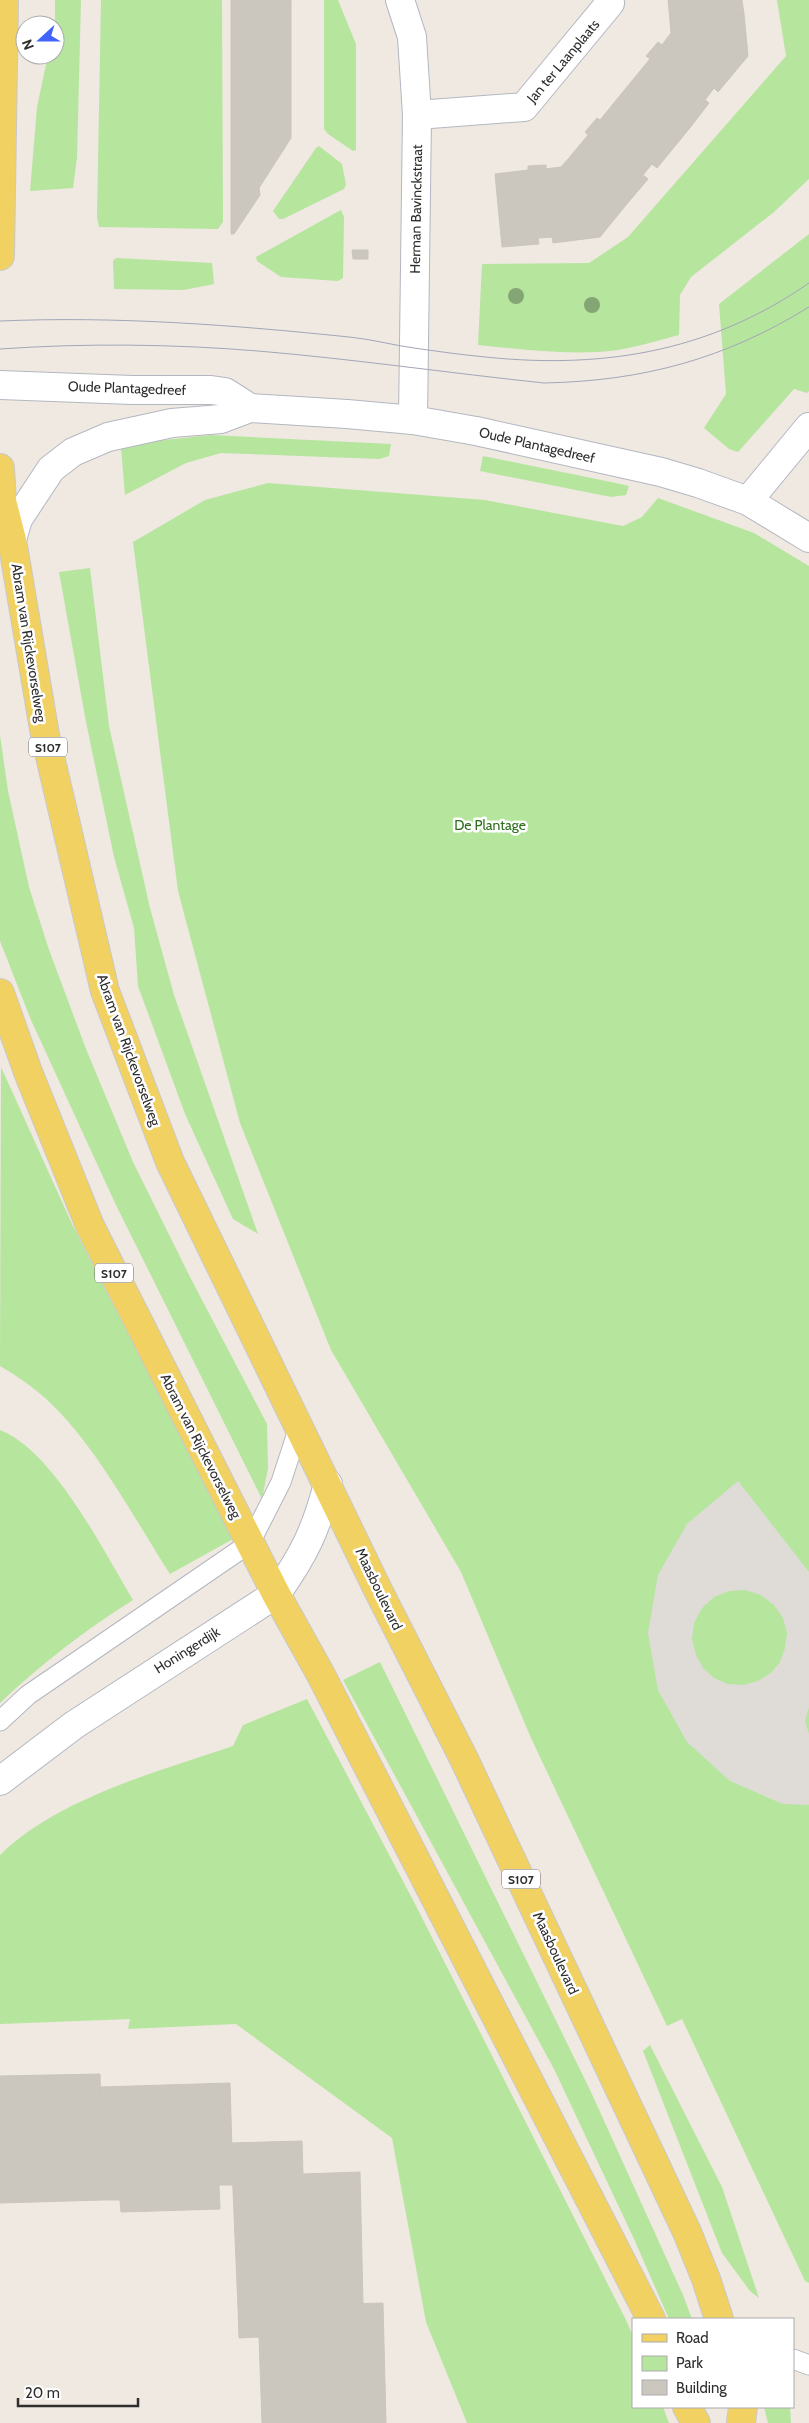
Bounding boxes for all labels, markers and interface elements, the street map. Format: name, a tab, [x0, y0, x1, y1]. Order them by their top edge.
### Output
north arrow	[15, 15, 65, 65]
street label: Jan ter Laanplaats	[522, 15, 603, 107]
text: N	[18, 37, 38, 53]
street label: Herman Bavinckstraat	[406, 144, 426, 274]
street label: Oude Plantagedreef	[68, 377, 187, 399]
street label: Oude Plantagedreef	[477, 423, 597, 467]
street label: Abram van Rijckevorselweg	[8, 562, 51, 725]
road number: S107	[29, 738, 67, 756]
park label: De Plantage	[454, 816, 526, 834]
street label: Abram van Rijckevorselweg	[93, 972, 165, 1129]
road number: S107	[95, 1264, 133, 1282]
street label: Abram van Rijckevorselweg	[157, 1370, 246, 1522]
street label: Maasboulevard	[351, 1545, 407, 1633]
street label: Honingerdijk	[151, 1622, 224, 1677]
road number: S107	[502, 1870, 540, 1888]
street label: Maasboulevard	[529, 1909, 583, 1997]
legend	[632, 2318, 794, 2408]
text: Road	[676, 2329, 709, 2347]
text: Park	[676, 2354, 703, 2372]
scale bar	[18, 2376, 138, 2408]
text: Building	[676, 2379, 727, 2397]
text: 20 m	[25, 2384, 60, 2402]

